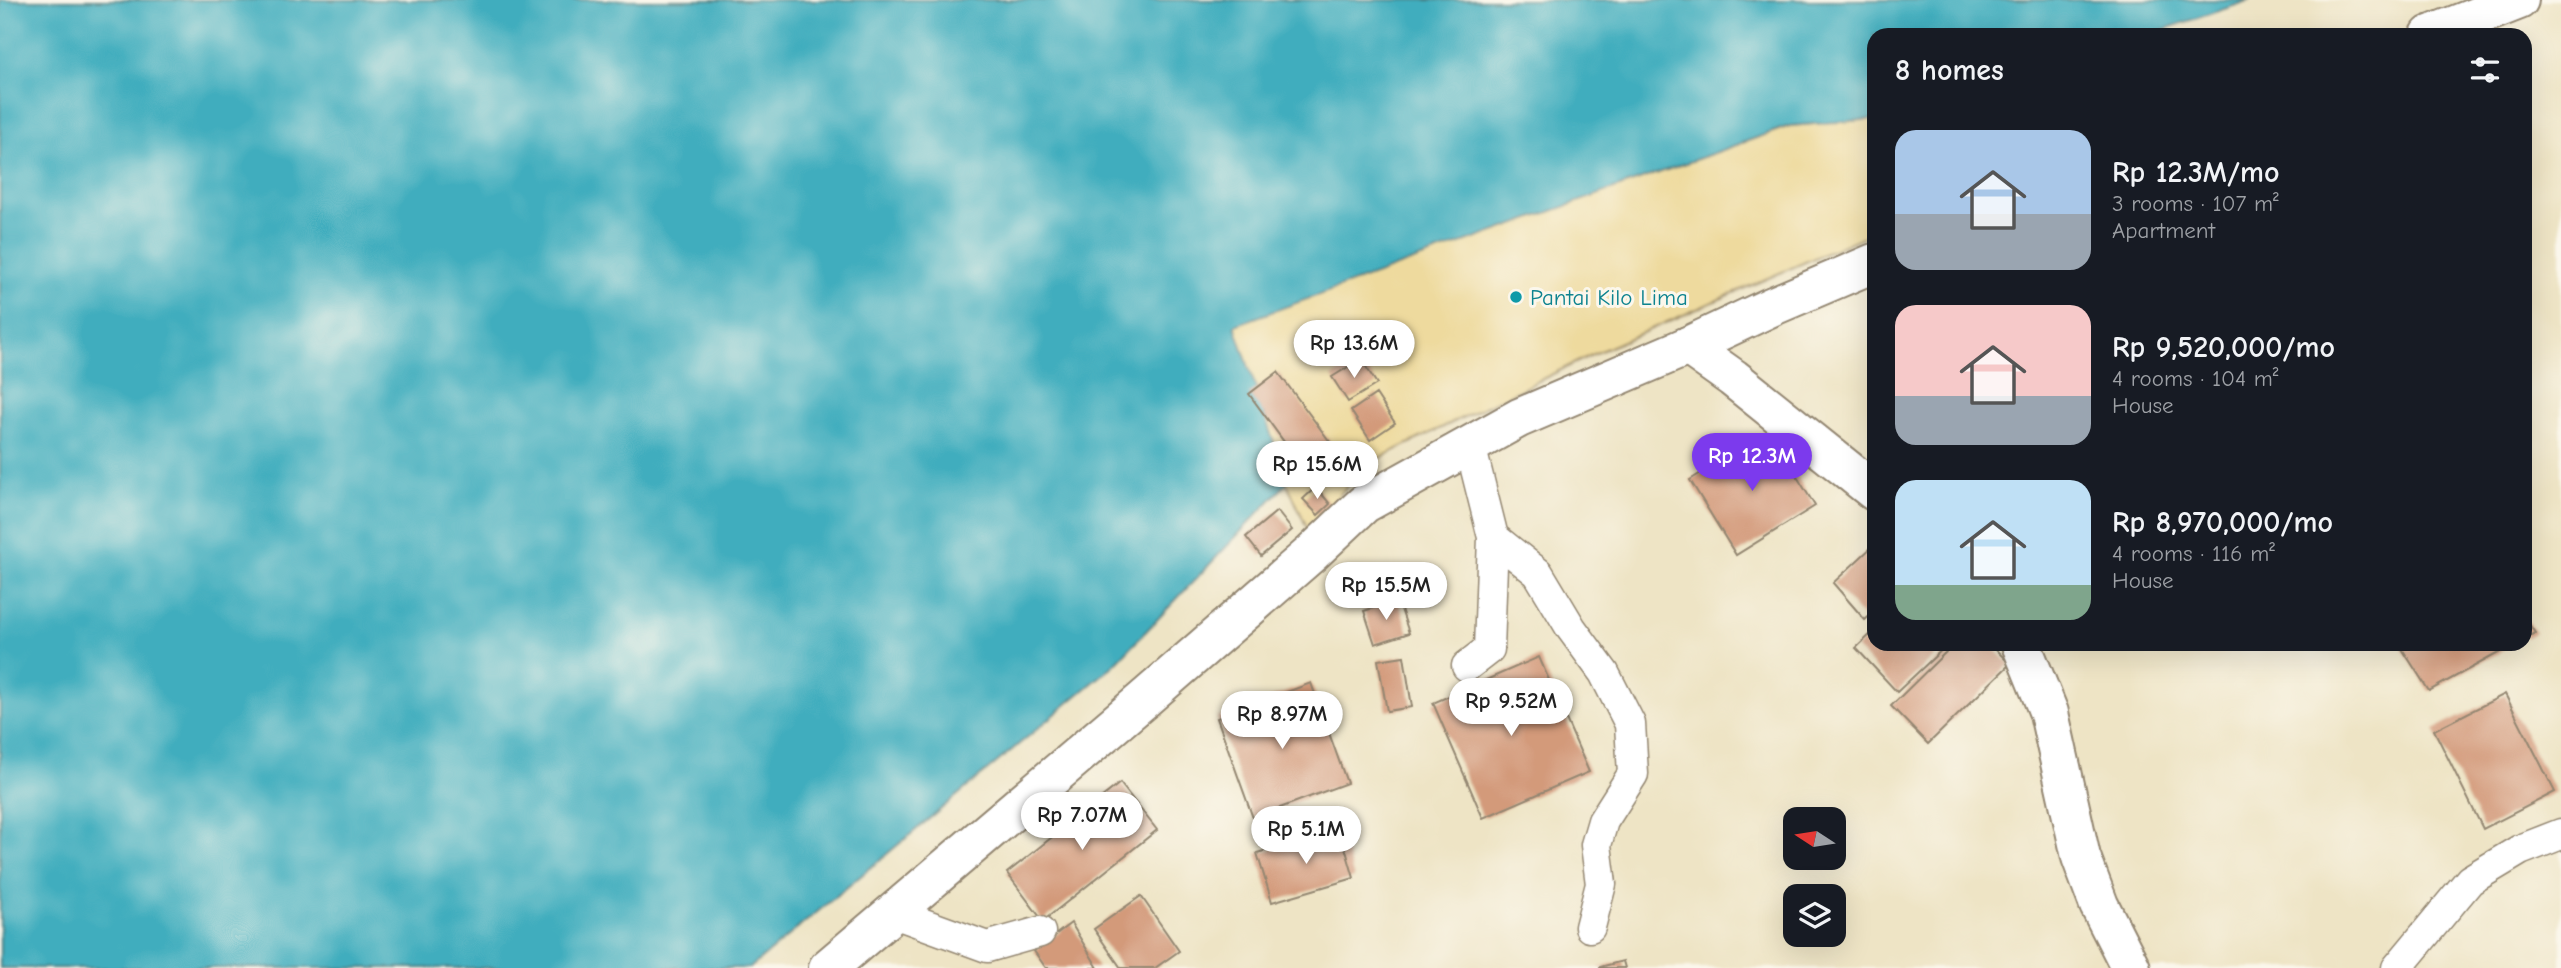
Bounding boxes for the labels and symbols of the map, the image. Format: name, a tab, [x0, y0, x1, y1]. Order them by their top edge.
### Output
place label: Pantai Kilo Lima	[1530, 284, 1688, 311]
marker: Pantai Kilo Lima	[1508, 289, 1524, 305]
pin: Rp 13.6M	[1282, 320, 1426, 380]
pin: Rp 12.3M	[1680, 434, 1824, 493]
pin: Rp 15.6M	[1245, 442, 1389, 501]
pin: Rp 15.5M	[1314, 562, 1458, 622]
pin: Rp 9.52M	[1439, 678, 1583, 738]
pin: Rp 8.97M	[1210, 692, 1354, 751]
pin: Rp 7.07M	[1010, 792, 1154, 852]
pin: Rp 5.1M	[1241, 806, 1371, 866]
north arrow	[1783, 807, 1846, 870]

